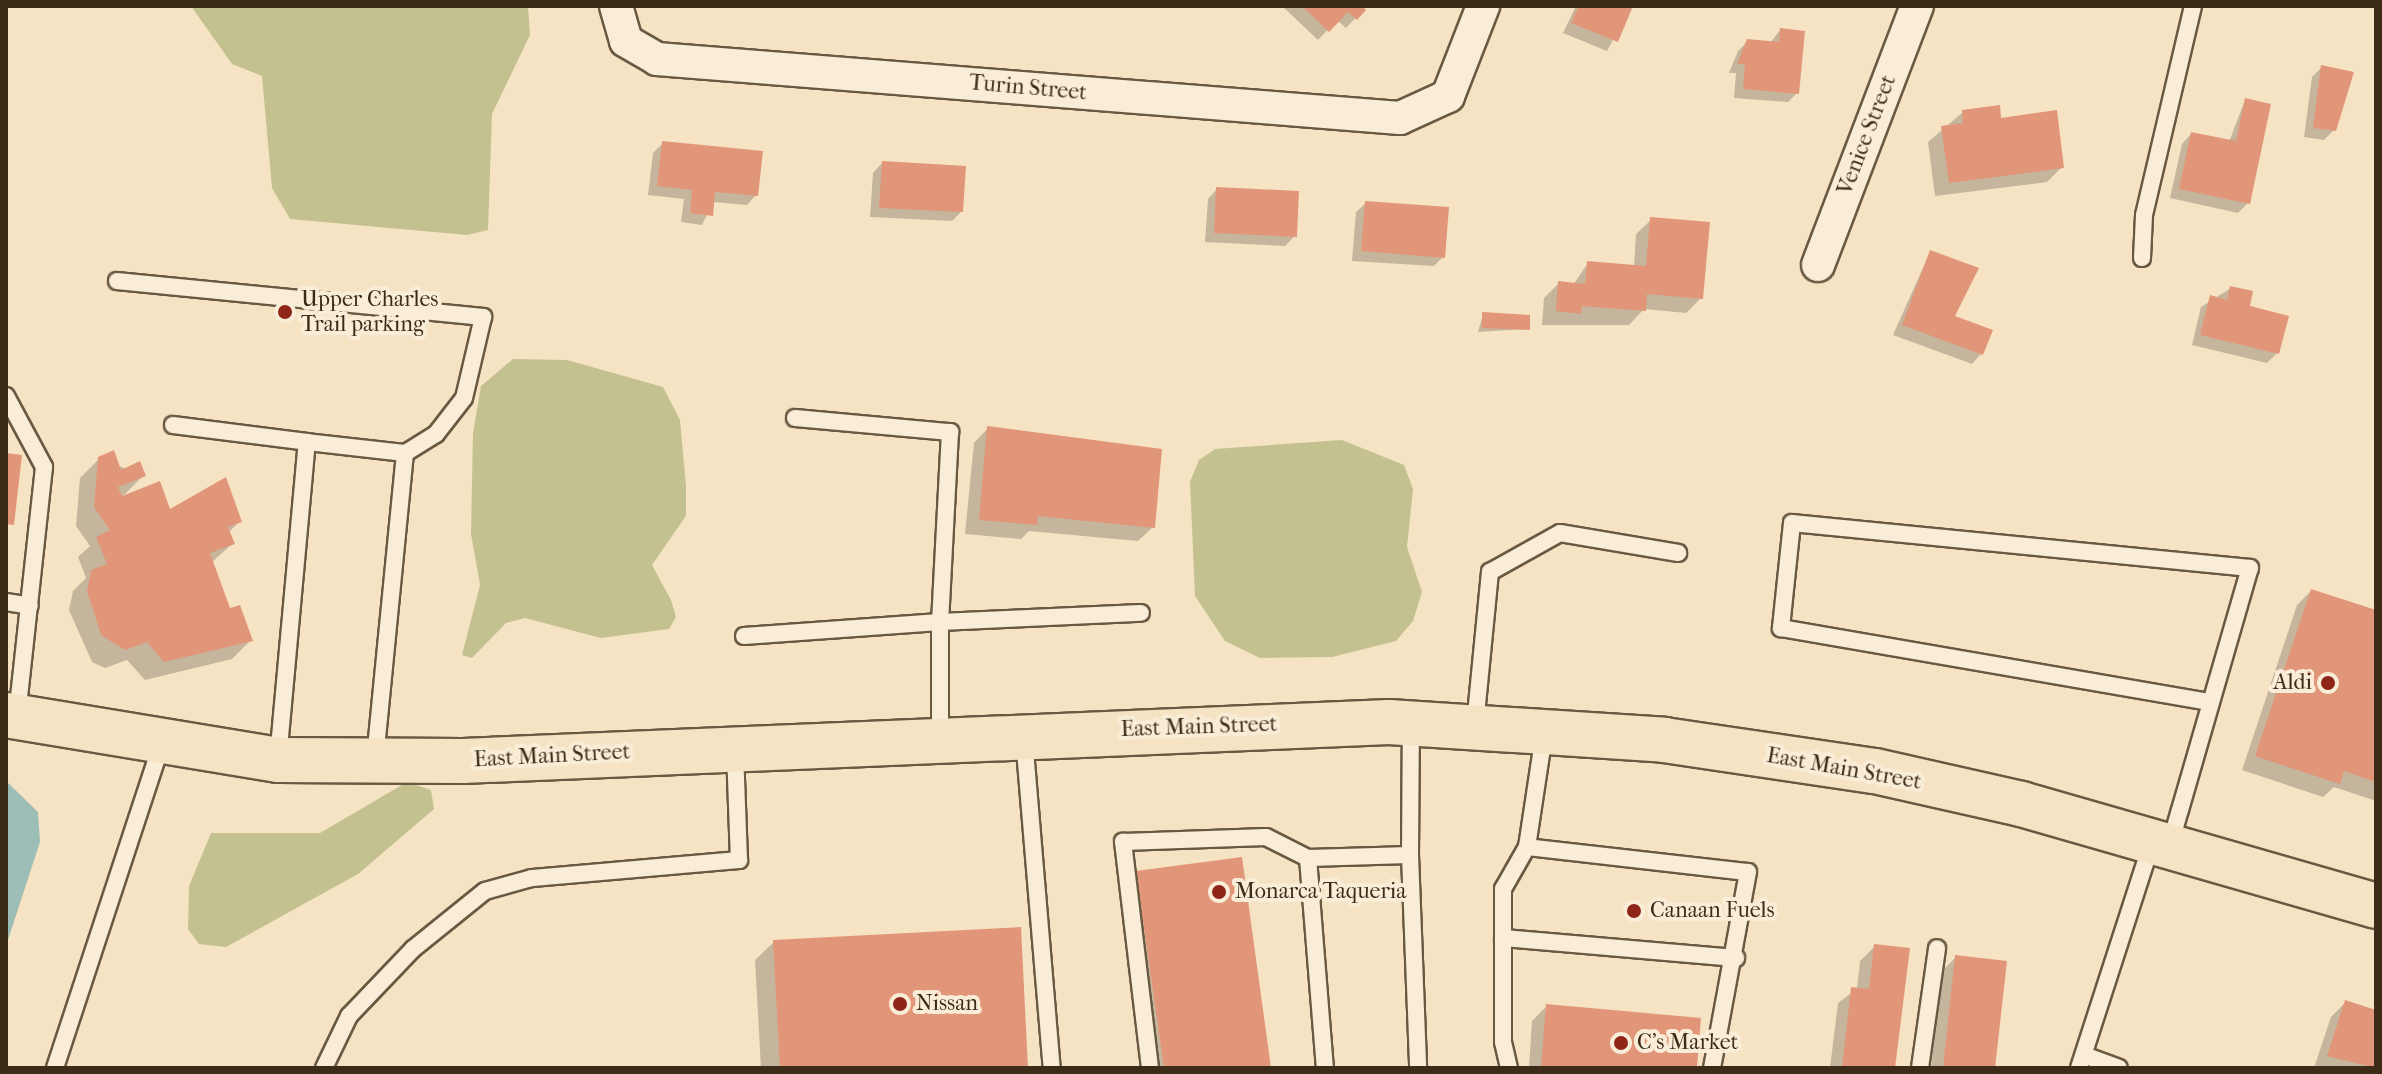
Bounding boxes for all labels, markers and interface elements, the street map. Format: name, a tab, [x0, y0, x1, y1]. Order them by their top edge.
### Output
street label: Turin Street	[968, 70, 1088, 106]
street label: Venice Street	[1832, 71, 1902, 199]
place label: Upper Charles Trail parking	[301, 286, 438, 338]
marker: Upper Charles Trail parking	[276, 303, 294, 321]
place label: Aldi	[2273, 670, 2312, 696]
marker: Aldi	[2319, 674, 2337, 692]
street label: East Main Street	[1120, 711, 1278, 743]
street label: East Main Street	[473, 739, 631, 773]
street label: East Main Street	[1765, 742, 1923, 796]
place label: Monarca Taqueria	[1235, 879, 1406, 905]
marker: Monarca Taqueria	[1210, 883, 1228, 901]
place label: Canaan Fuels	[1650, 898, 1775, 924]
marker: Canaan Fuels	[1625, 902, 1643, 920]
place label: Nissan	[916, 991, 978, 1017]
marker: Nissan	[891, 995, 909, 1013]
place label: C's Market	[1637, 1030, 1738, 1056]
marker: C's Market	[1612, 1034, 1630, 1052]

